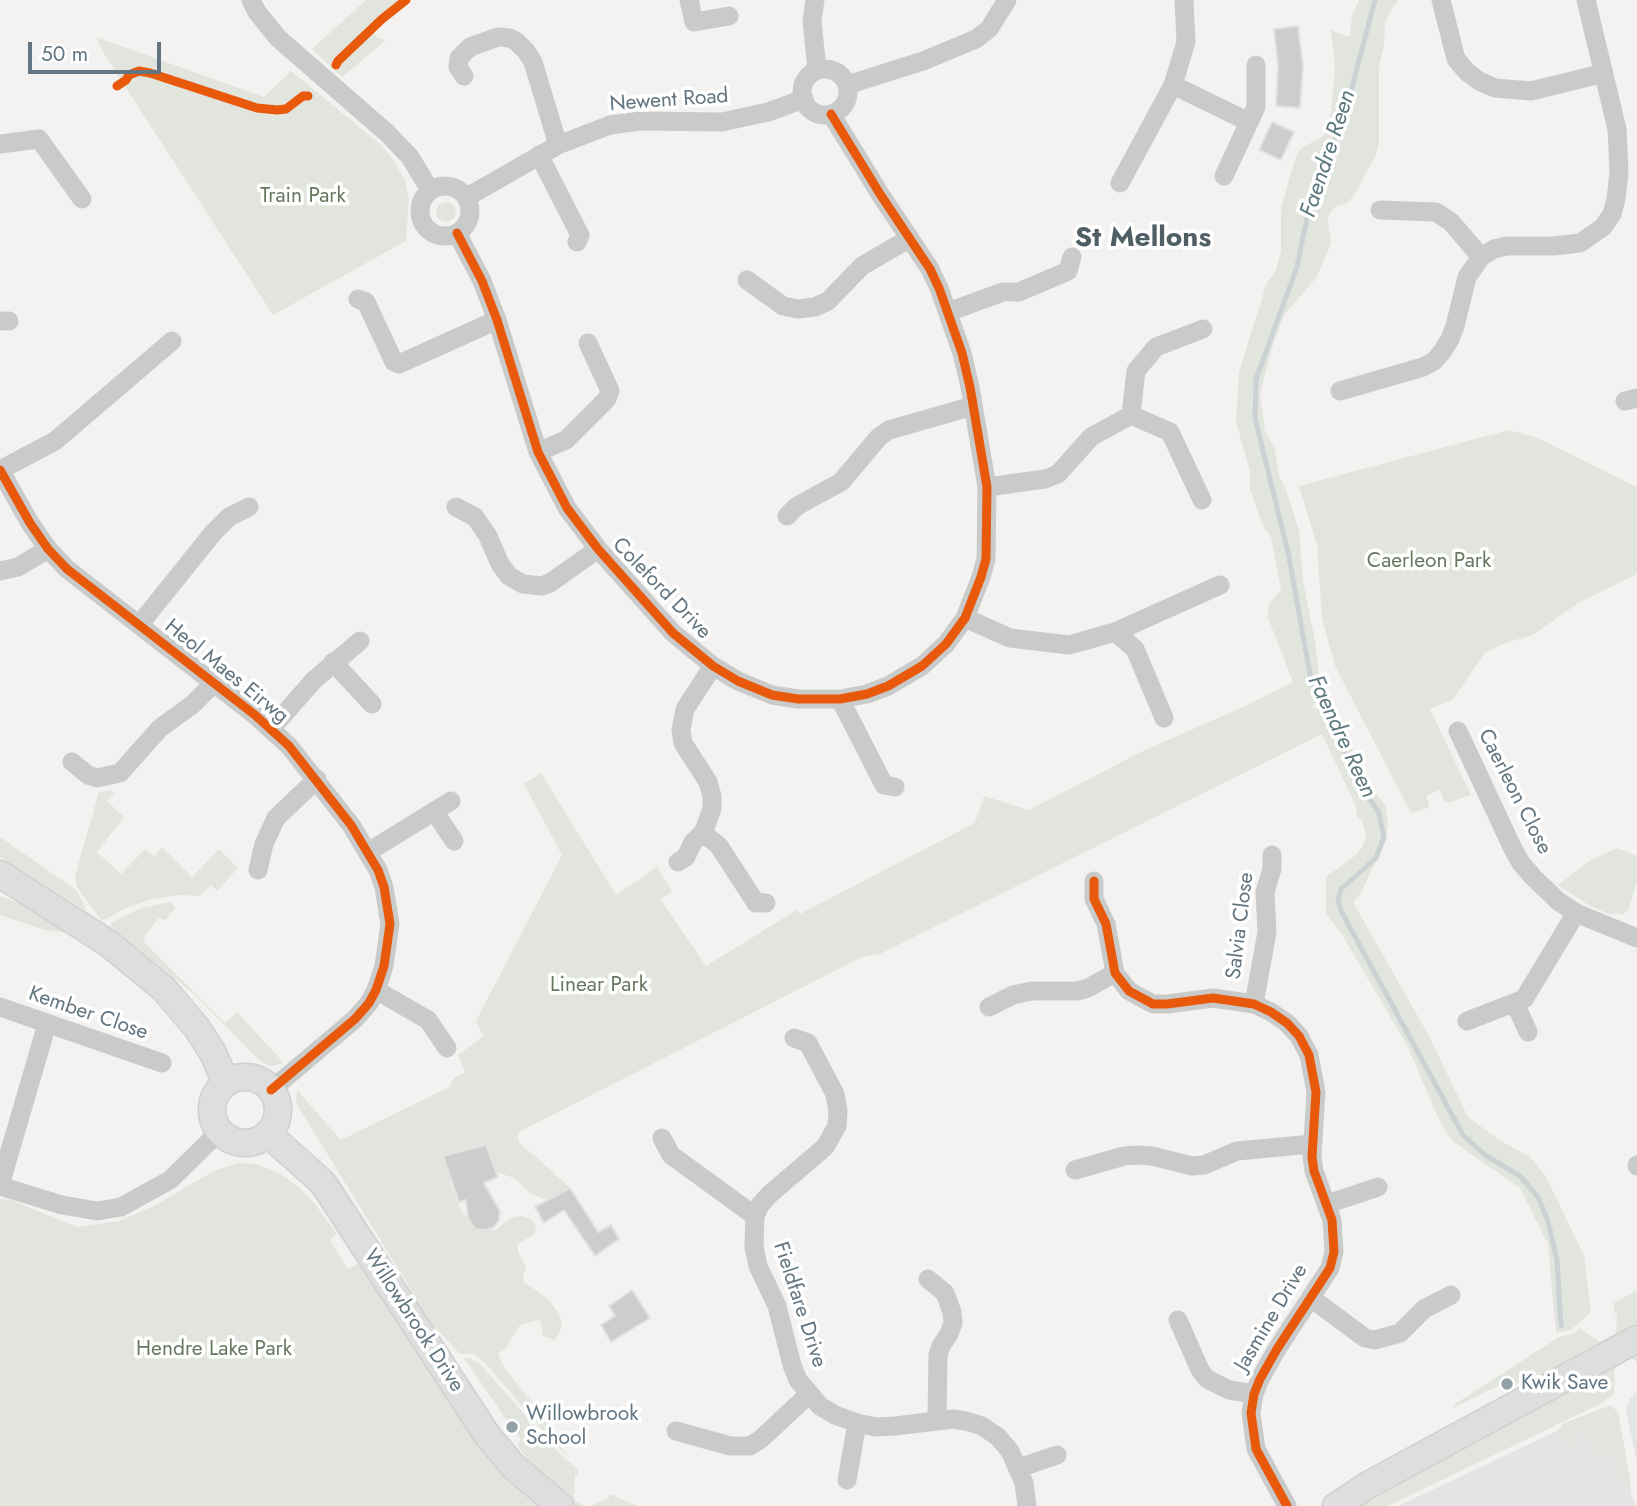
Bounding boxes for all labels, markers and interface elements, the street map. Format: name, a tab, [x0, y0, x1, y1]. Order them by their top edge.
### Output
scale bar	[32, 28, 164, 72]
text: 50 m	[41, 39, 88, 69]
street label: Newent Road	[609, 84, 729, 118]
water label: Faendre Reen	[1295, 87, 1363, 221]
park label: Train Park	[260, 184, 346, 210]
district label: St Mellons	[1075, 222, 1211, 256]
street label: Coleford Drive	[606, 533, 716, 645]
park label: Caerleon Park	[1367, 549, 1491, 575]
street label: Heol Maes Eirwg	[159, 614, 293, 730]
water label: Faendre Reen	[1301, 671, 1381, 803]
street label: Caerleon Close	[1472, 725, 1556, 859]
street label: Salvia Close	[1222, 871, 1260, 981]
park label: Linear Park	[550, 973, 648, 999]
street label: Kember Close	[25, 982, 151, 1046]
street label: Fieldfare Drive	[767, 1239, 831, 1371]
street label: Willowbrook Drive	[357, 1245, 469, 1397]
street label: Jasmine Drive	[1230, 1260, 1314, 1376]
park label: Hendre Lake Park	[136, 1337, 292, 1363]
place label: Kwik Save	[1521, 1371, 1608, 1397]
marker: Kwik Save	[1499, 1376, 1515, 1392]
place label: Willowbrook School	[526, 1402, 638, 1452]
marker: Willowbrook School	[504, 1419, 520, 1435]

